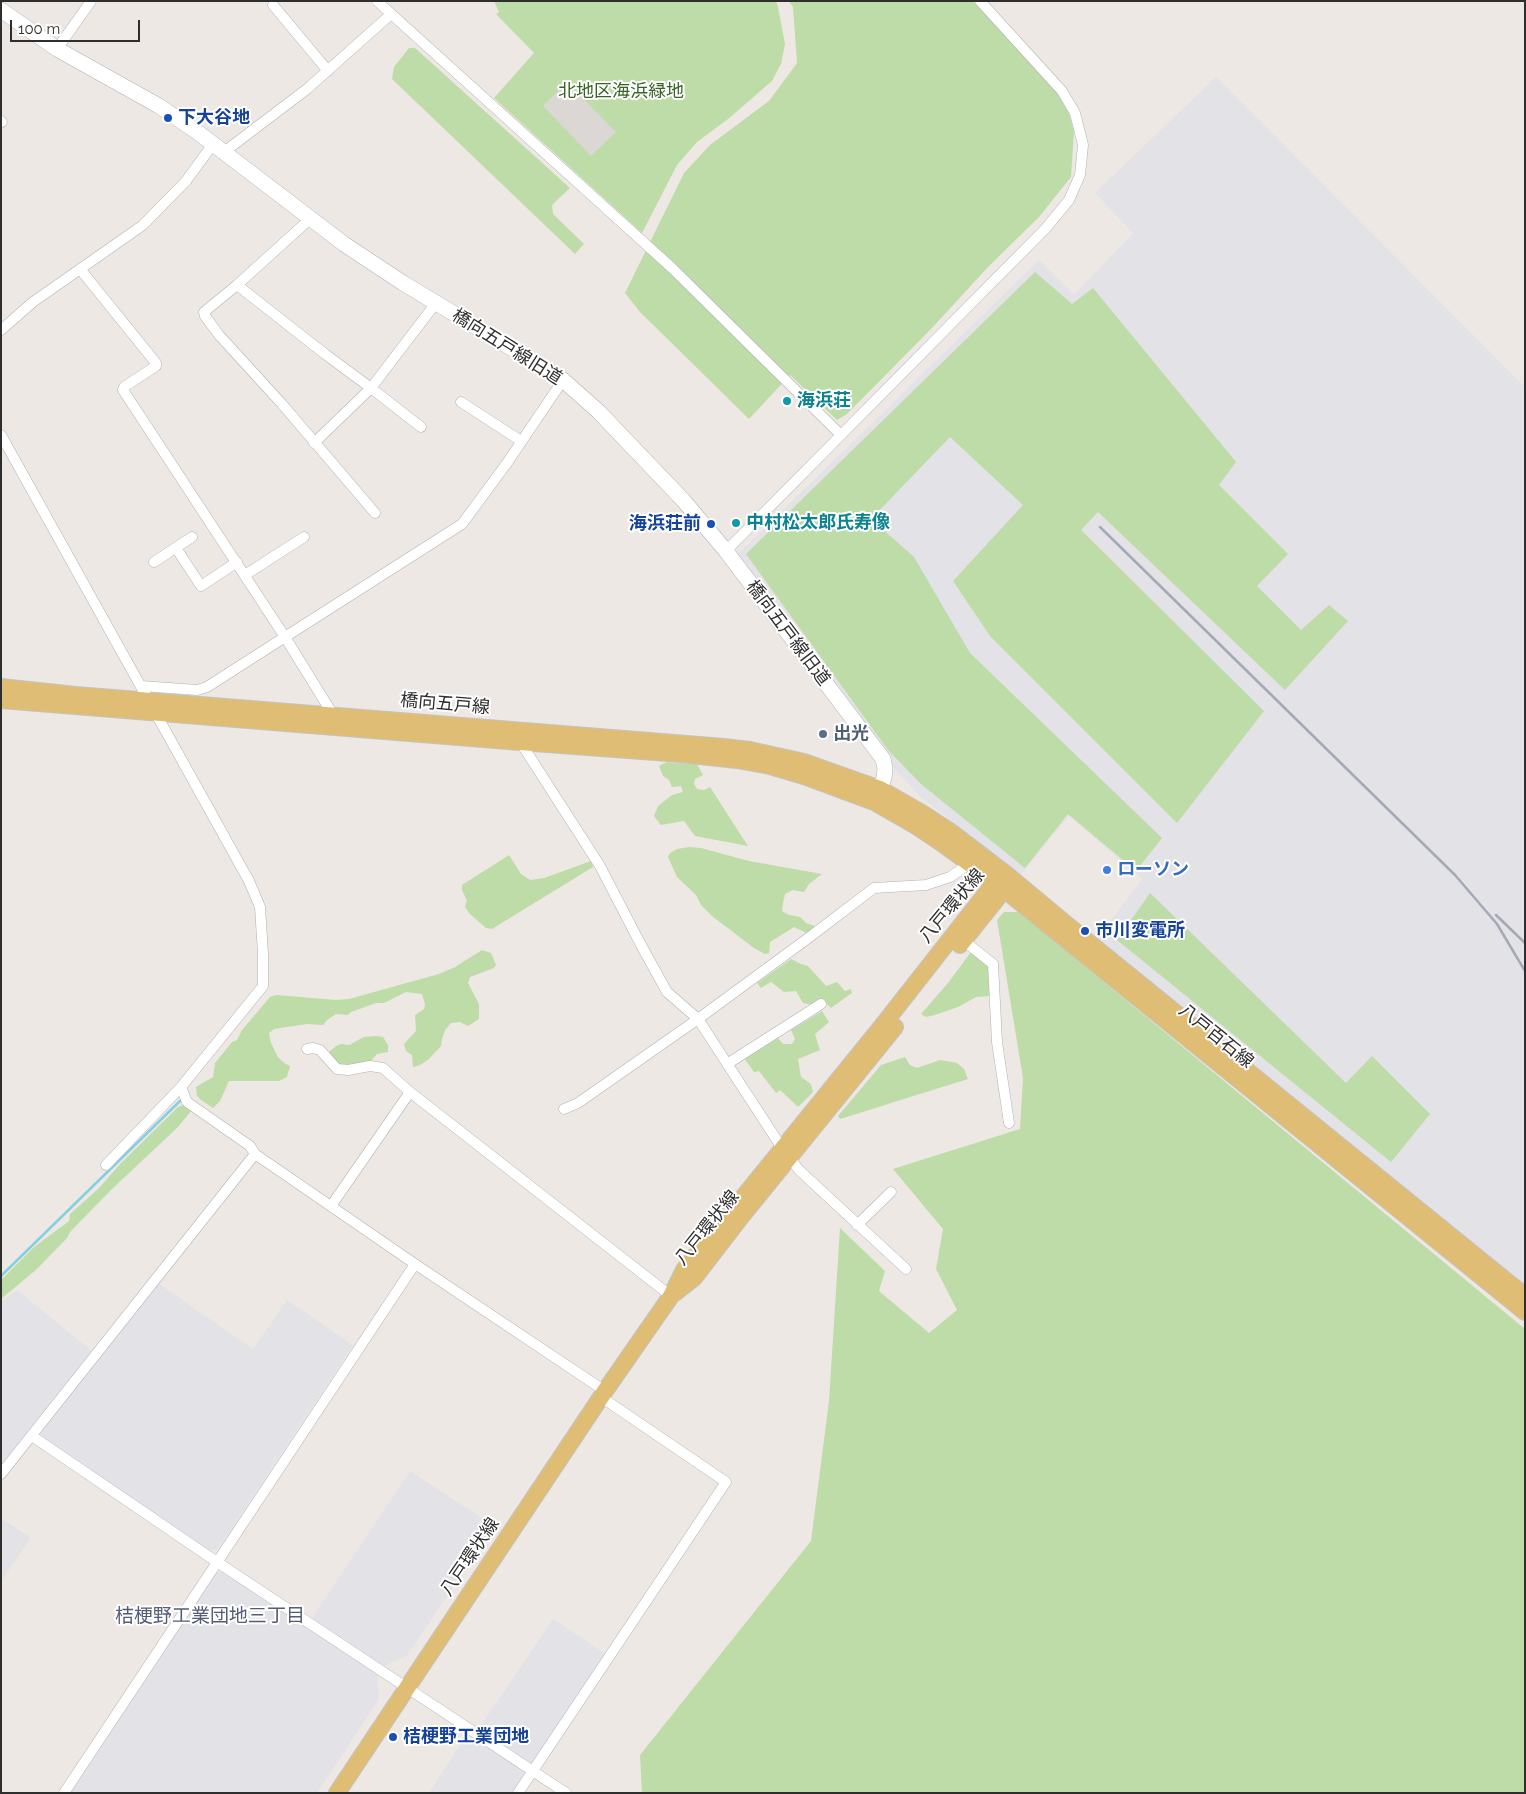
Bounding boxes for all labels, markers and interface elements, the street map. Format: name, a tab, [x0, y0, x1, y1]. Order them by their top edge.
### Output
scale bar	[12, 10, 142, 42]
text: 100 m	[18, 20, 60, 38]
park label: 北地区海浜緑地	[558, 81, 684, 103]
place label: 下大谷地	[178, 107, 250, 129]
marker: 下大谷地	[162, 112, 174, 124]
street label: 橋向五戸線旧道	[448, 304, 566, 390]
place label: 海浜荘	[797, 390, 851, 412]
marker: 海浜荘	[781, 395, 793, 407]
place label: 中村松太郎氏寿像	[746, 512, 890, 534]
place label: 海浜荘前	[629, 513, 701, 535]
marker: 中村松太郎氏寿像	[730, 517, 742, 529]
marker: 海浜荘前	[705, 518, 717, 530]
street label: 橋向五戸線旧道	[741, 576, 835, 690]
street label: 橋向五戸線	[399, 689, 491, 719]
place label: 出光	[833, 723, 869, 745]
marker: 出光	[817, 728, 829, 740]
place label: ローソン	[1117, 859, 1189, 881]
marker: ローソン	[1101, 864, 1113, 876]
street label: 八戸環状線	[915, 865, 989, 947]
place label: 市川変電所	[1095, 920, 1185, 942]
marker: 市川変電所	[1079, 925, 1091, 937]
street label: 八戸百石線	[1174, 999, 1258, 1073]
street label: 八戸環状線	[670, 1186, 744, 1270]
street label: 八戸環状線	[436, 1514, 504, 1600]
district label: 桔梗野工業団地三丁目	[115, 1605, 305, 1627]
place label: 桔梗野工業団地	[403, 1726, 529, 1748]
marker: 桔梗野工業団地	[387, 1731, 399, 1743]

